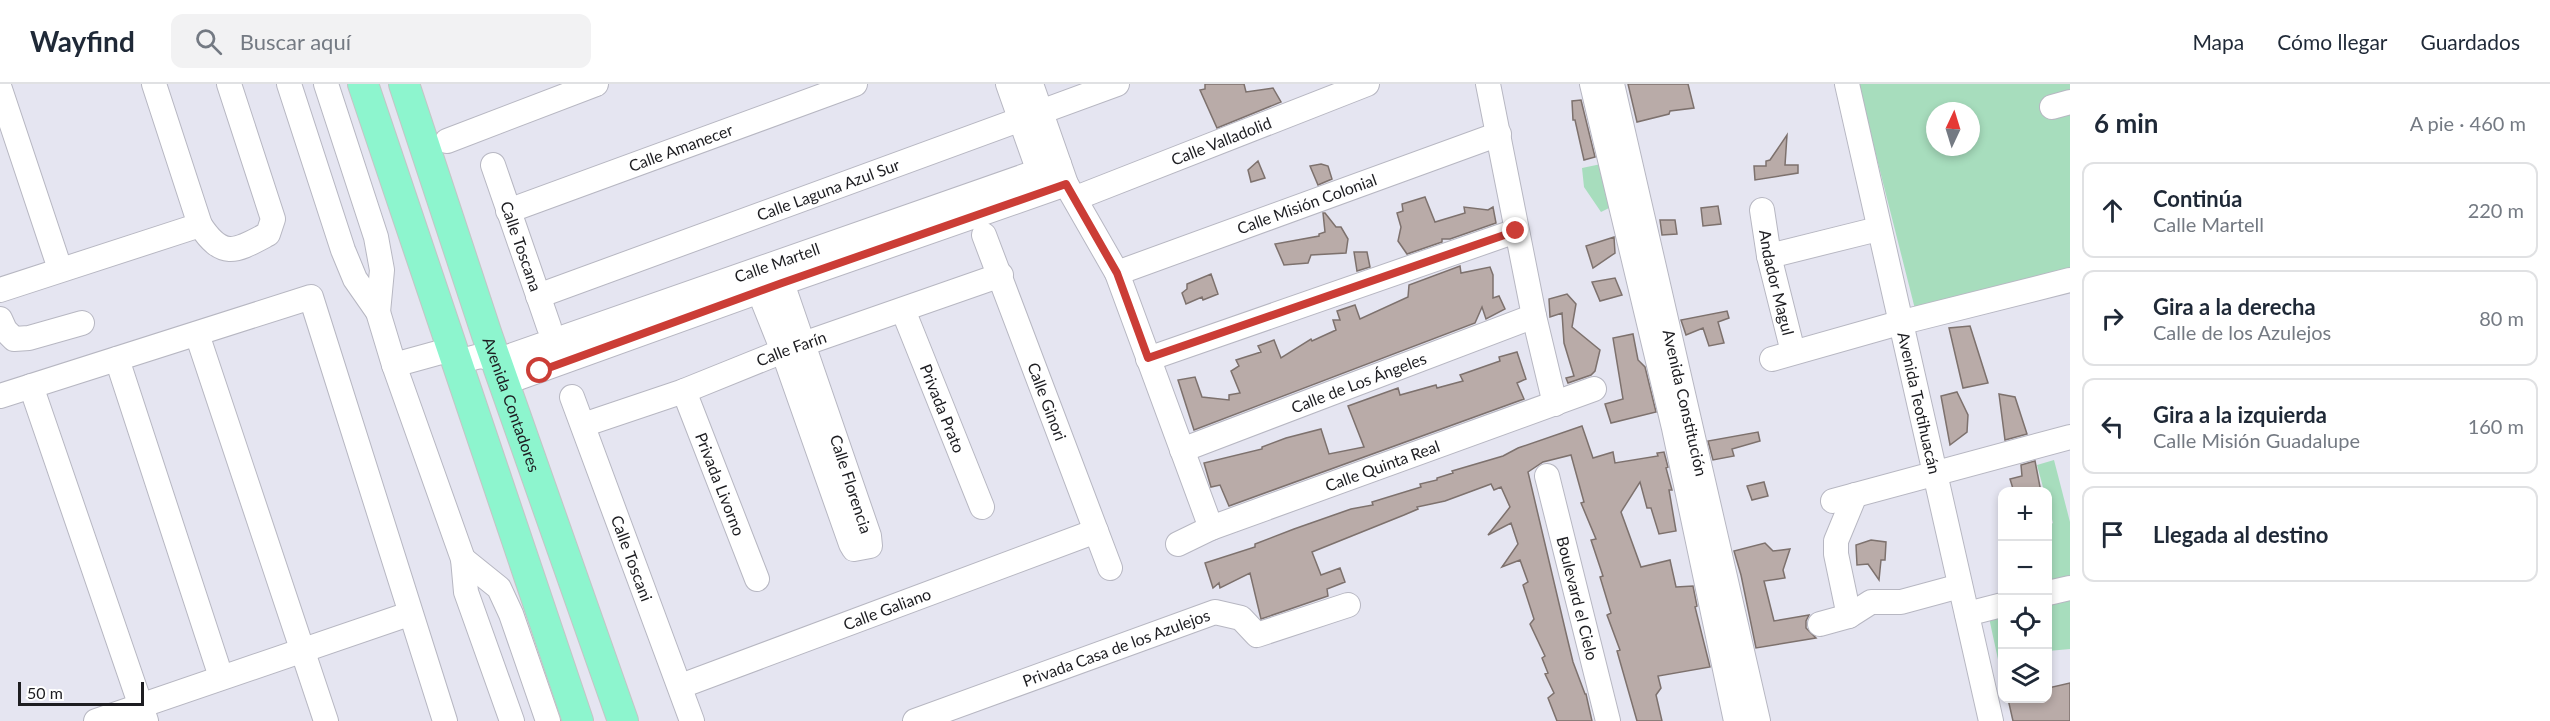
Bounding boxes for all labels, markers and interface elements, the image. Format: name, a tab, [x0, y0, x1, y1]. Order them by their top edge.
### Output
search box	[171, 14, 591, 68]
text: Wayfind	[30, 24, 135, 58]
icon: search	[192, 25, 225, 58]
text: Buscar aquí	[240, 28, 351, 55]
text: Mapa	[2192, 29, 2244, 54]
text: Cómo llegar	[2277, 29, 2388, 54]
text: Guardados	[2421, 29, 2520, 54]
north arrow	[1926, 102, 1980, 156]
text: 6 min	[2094, 107, 2158, 139]
text: A pie · 460 m	[2410, 111, 2526, 135]
street label: Calle Valladolid	[1168, 112, 1274, 169]
street label: Calle Amanecer	[626, 120, 735, 175]
street label: Calle Laguna Azul Sur	[754, 154, 902, 224]
street label: Calle Misión Colonial	[1234, 169, 1379, 238]
text: Continúa	[2153, 185, 2242, 212]
icon: ahead	[2096, 194, 2129, 227]
street label: Calle Toscana	[497, 198, 546, 294]
text: 220 m	[2468, 198, 2524, 222]
text: Calle Martell	[2153, 212, 2264, 236]
route end	[1502, 217, 1528, 243]
street label: Andador Magul	[1756, 228, 1798, 337]
street label: Calle Martell	[732, 239, 822, 286]
text: Gira a la derecha	[2153, 293, 2316, 320]
icon: right	[2096, 302, 2129, 335]
text: 80 m	[2479, 306, 2524, 330]
text: Calle de los Azulejos	[2153, 320, 2331, 344]
street label: Calle Farín	[753, 327, 829, 370]
street label: Avenida Constitución	[1660, 327, 1712, 478]
street label: Avenida Teotihuacán	[1894, 330, 1945, 476]
street label: Avenida Contadores	[479, 334, 544, 474]
street label: Calle de Los Ángeles	[1288, 348, 1429, 417]
route start	[526, 357, 552, 383]
street label: Calle Ginori	[1024, 360, 1071, 443]
street label: Privada Prato	[917, 361, 969, 455]
text: Gira a la izquierda	[2153, 401, 2327, 428]
icon: left	[2096, 410, 2129, 443]
text: 160 m	[2468, 414, 2524, 438]
text: Calle Misión Guadalupe	[2153, 428, 2360, 452]
street label: Privada Livorno	[692, 430, 749, 538]
street label: Calle Florencia	[827, 432, 876, 536]
street label: Calle Quinta Real	[1322, 436, 1442, 495]
map controls	[1998, 487, 2052, 703]
button: +	[1998, 487, 2052, 541]
street label: Calle Toscani	[608, 513, 657, 604]
icon: arrive	[2096, 518, 2129, 551]
text: Llegada al destino	[2153, 521, 2329, 548]
street label: Boulevard el Cielo	[1553, 534, 1603, 662]
button: −	[1998, 541, 2052, 595]
street label: Calle Galiano	[841, 584, 933, 634]
button: locate	[1998, 595, 2052, 649]
street label: Privada Casa de los Azulejos	[1020, 605, 1212, 690]
button: layers	[1998, 649, 2052, 703]
scale bar	[18, 679, 144, 706]
text: 50 m	[27, 683, 63, 702]

